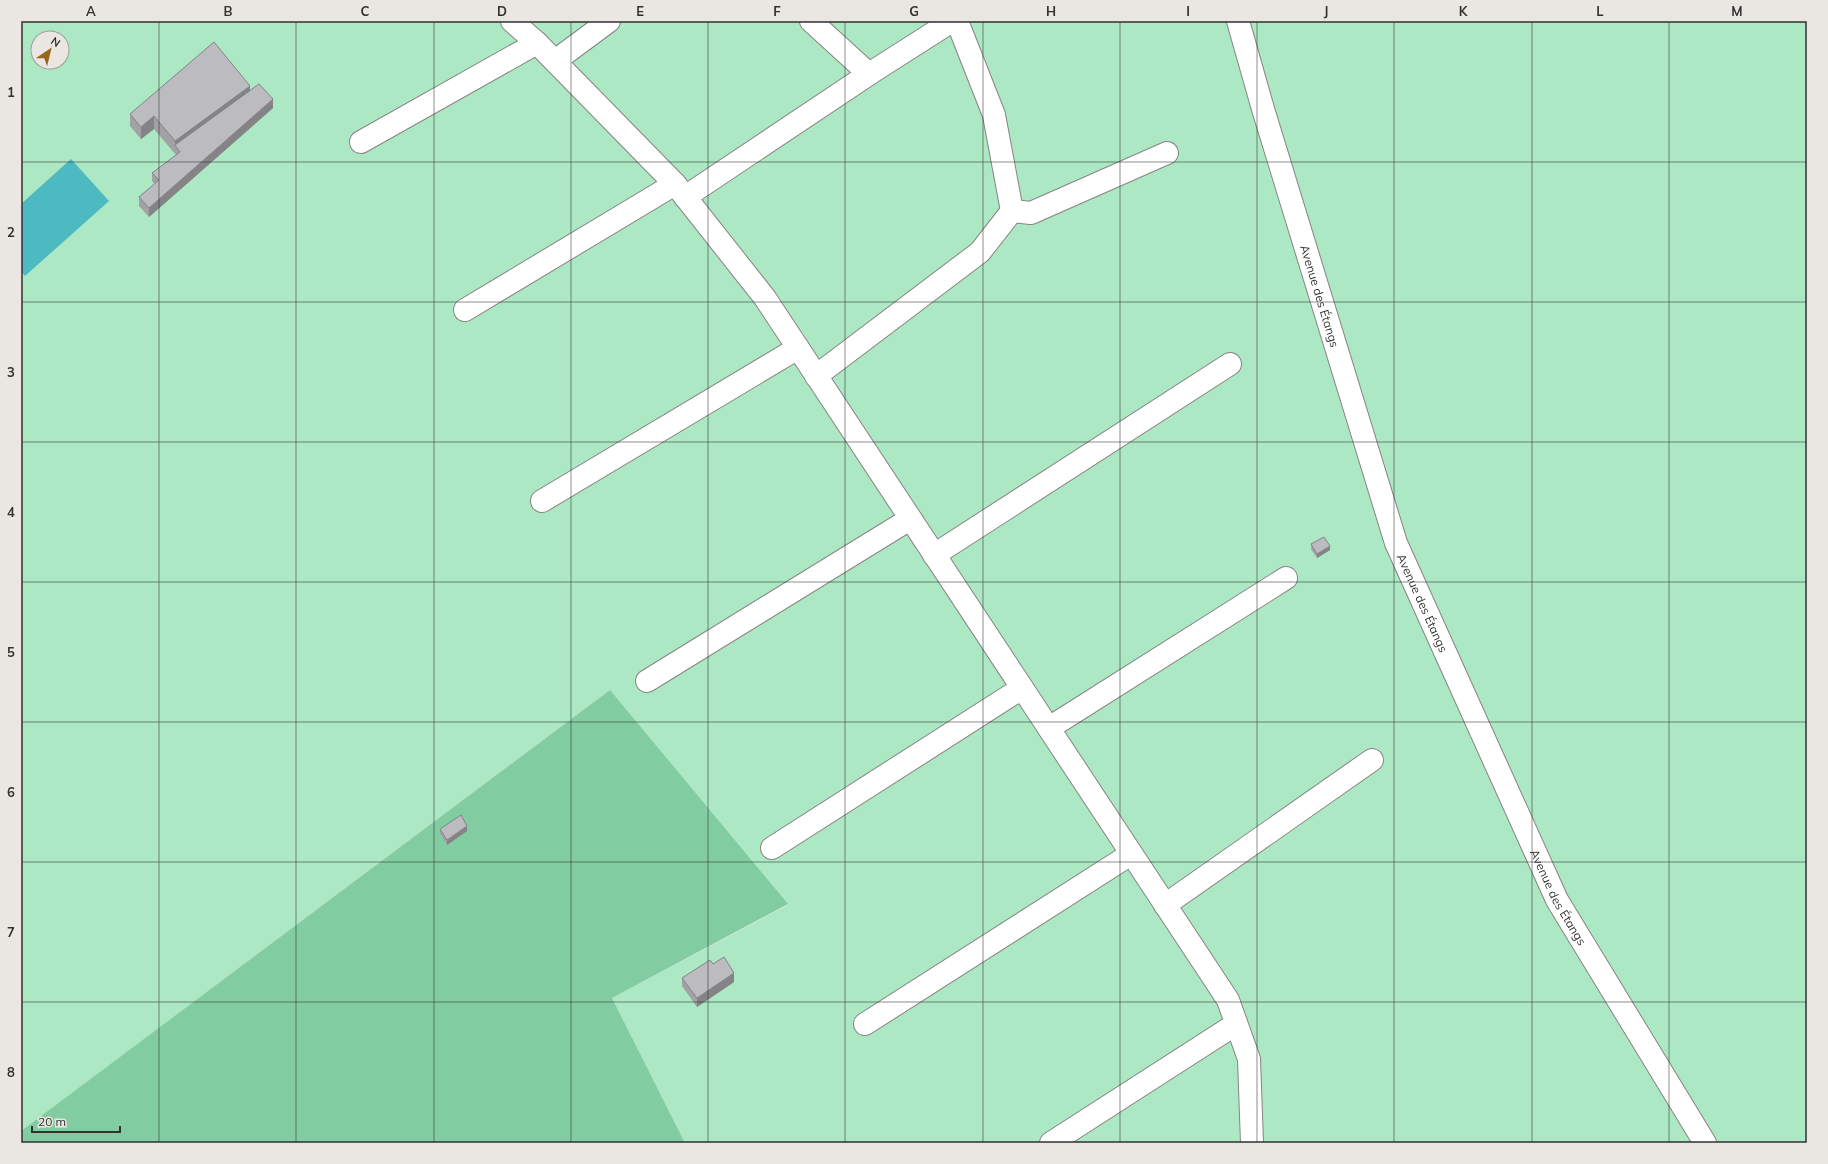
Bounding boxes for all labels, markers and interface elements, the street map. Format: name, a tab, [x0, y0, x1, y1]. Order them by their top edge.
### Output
text: A	[86, 3, 96, 19]
text: B	[224, 3, 233, 19]
text: C	[361, 3, 370, 19]
text: D	[497, 3, 507, 19]
text: E	[636, 3, 644, 19]
text: F	[773, 3, 781, 19]
text: G	[909, 3, 919, 19]
text: H	[1046, 3, 1056, 19]
text: I	[1186, 3, 1190, 19]
text: J	[1324, 3, 1328, 19]
text: K	[1459, 3, 1469, 19]
text: L	[1596, 3, 1604, 19]
text: M	[1731, 3, 1743, 19]
north arrow	[30, 30, 70, 70]
text: N	[48, 34, 63, 50]
text: 1	[7, 84, 15, 100]
text: 2	[7, 224, 15, 240]
street label: Avenue des Étangs	[1298, 243, 1343, 349]
text: 3	[7, 364, 15, 380]
text: 4	[7, 504, 15, 520]
street label: Avenue des Étangs	[1394, 551, 1452, 654]
text: 5	[7, 644, 15, 660]
text: 6	[7, 784, 15, 800]
street label: Avenue des Étangs	[1527, 847, 1590, 948]
text: 7	[7, 924, 15, 940]
text: 8	[7, 1064, 15, 1080]
scale bar	[32, 1108, 120, 1134]
text: 20 m	[38, 1114, 66, 1129]

